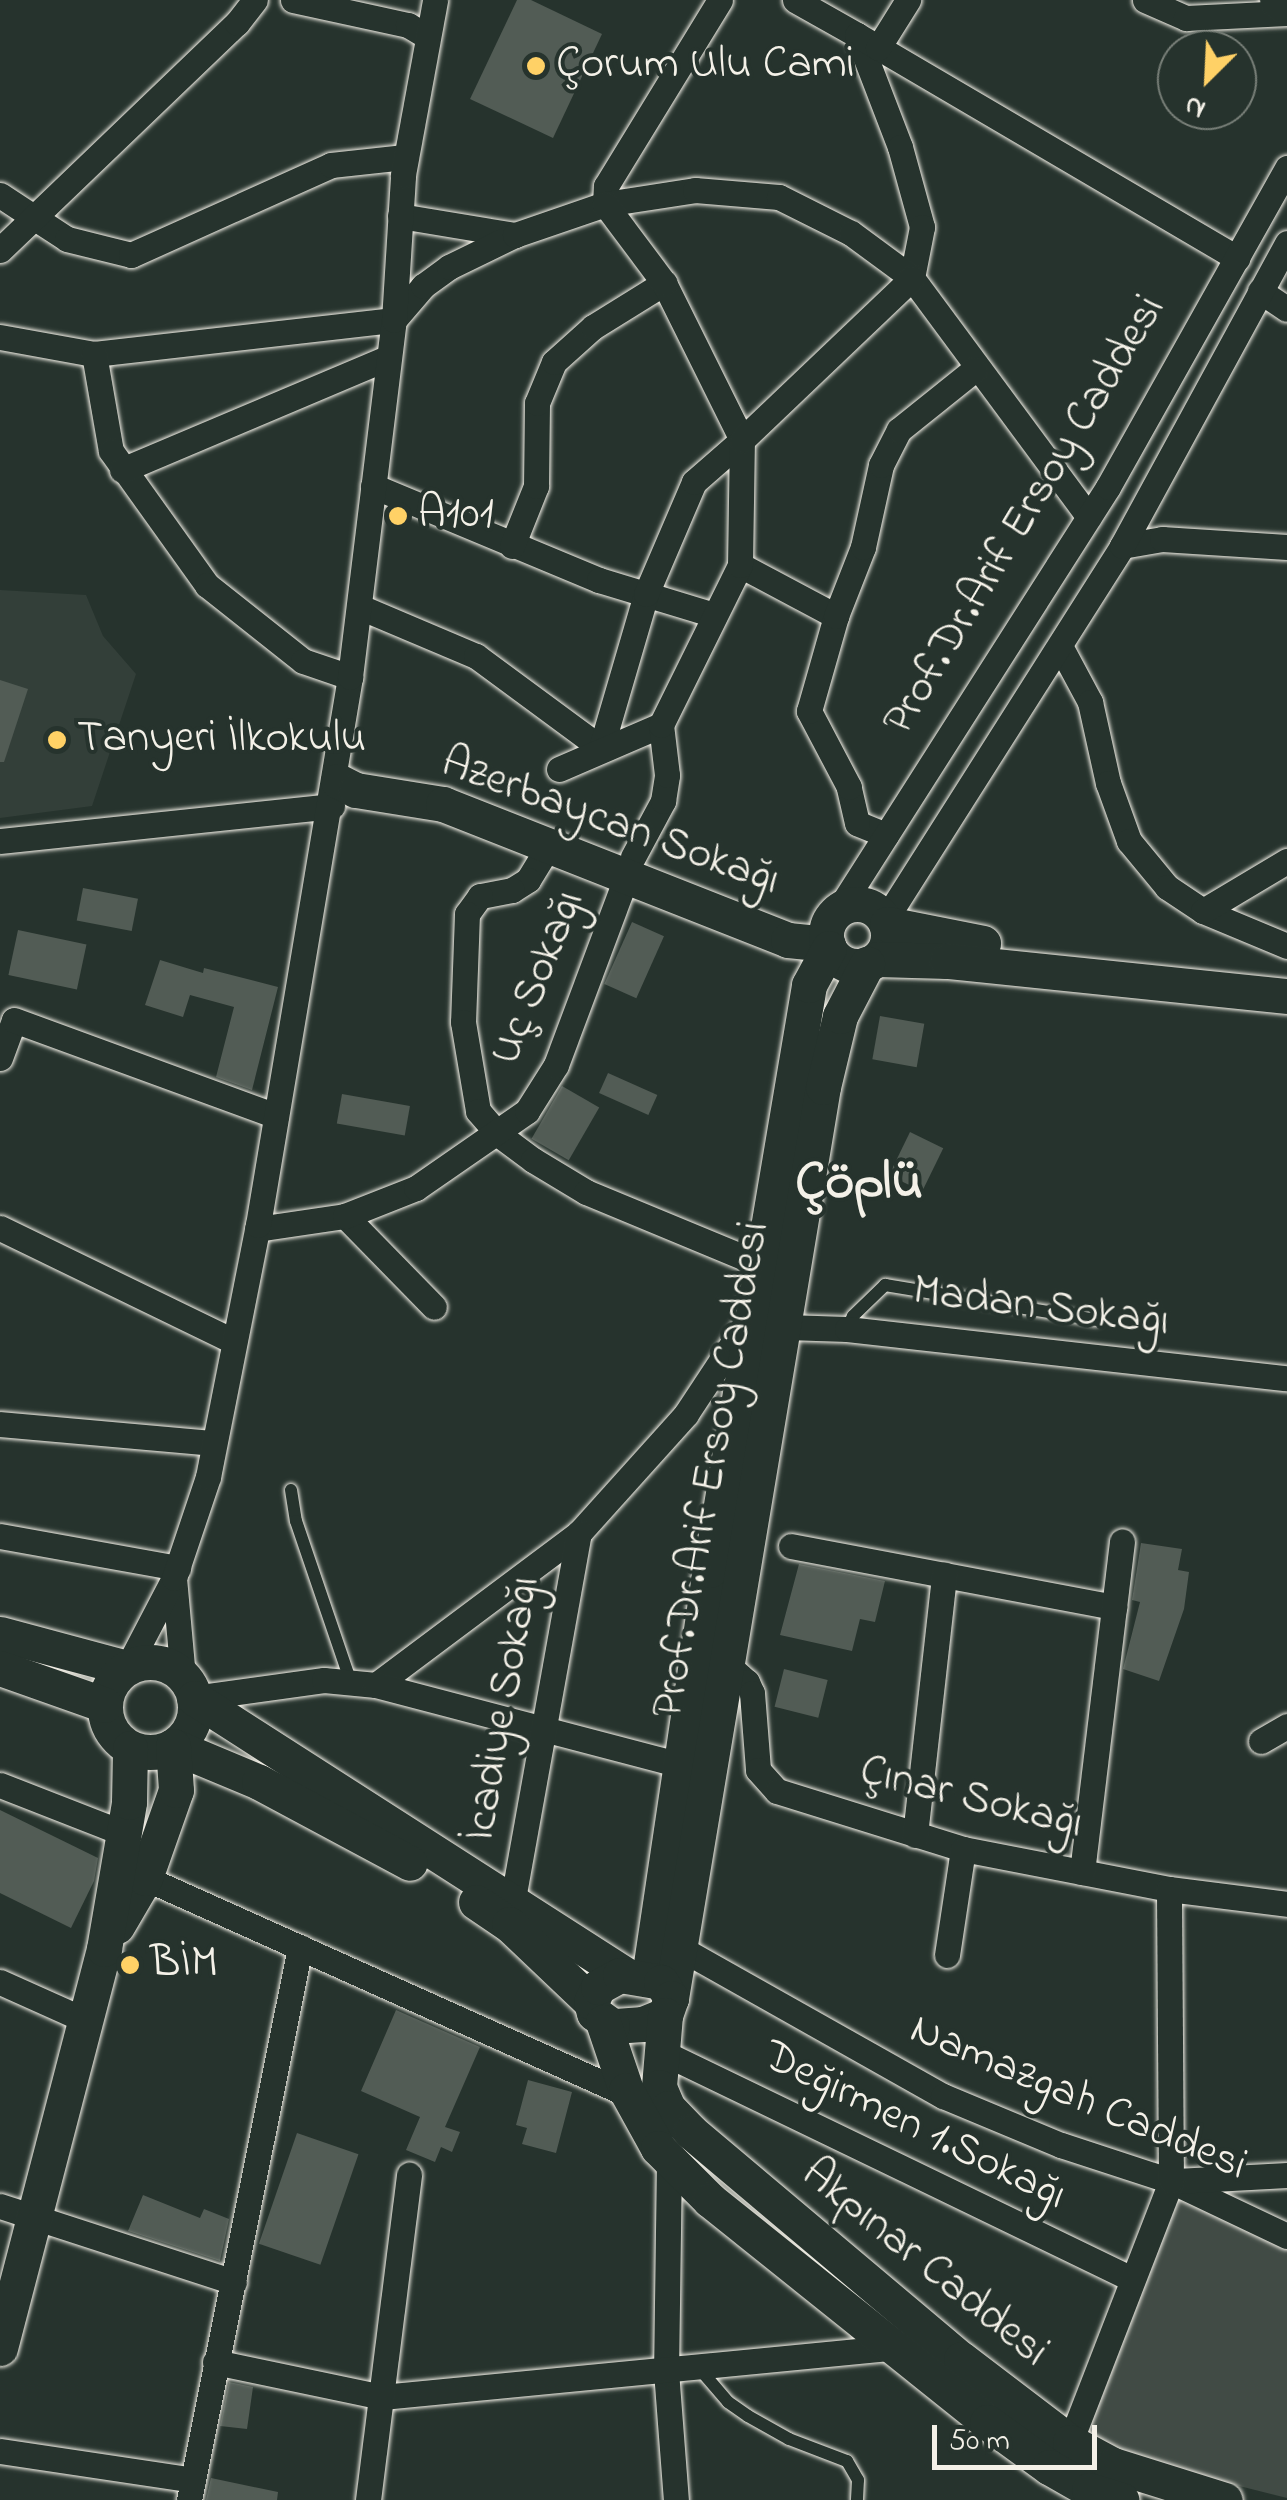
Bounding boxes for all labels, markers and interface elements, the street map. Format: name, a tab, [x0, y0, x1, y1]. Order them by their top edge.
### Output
north arrow	[1157, 30, 1257, 130]
place label: Çorum Ulu Cami	[556, 39, 855, 93]
marker: Çorum Ulu Cami	[525, 55, 547, 77]
text: N	[1178, 83, 1212, 129]
street label: Prof.Dr.Arif Ersoy Caddesi	[873, 286, 1179, 746]
place label: A101	[418, 489, 494, 543]
marker: A101	[387, 505, 409, 527]
place label: Tanyeri İlkokulu	[77, 713, 366, 767]
marker: Tanyeri İlkokulu	[46, 729, 68, 751]
street label: Azerbaycan Sokağı	[433, 737, 787, 909]
street label: Uç Sokağı	[480, 883, 598, 1073]
district label: Çöplü	[795, 1152, 923, 1218]
street label: Prof.Dr.Arif Ersoy Caddesi	[643, 1217, 783, 1723]
street label: Madan Sokağı	[910, 1265, 1172, 1351]
street label: İcadiye Sokağı	[454, 1572, 554, 1846]
street label: Çınar Sokağı	[854, 1745, 1088, 1853]
place label: BİM	[150, 1938, 218, 1992]
marker: BİM	[119, 1954, 141, 1976]
street label: Namazgah Caddesi	[901, 2004, 1255, 2194]
street label: Değirmen 1.Sokağı	[754, 2030, 1074, 2224]
street label: Akpınar Caddesi	[789, 2148, 1059, 2380]
scale bar	[937, 2405, 1102, 2467]
text: 50 m	[949, 2420, 1010, 2464]

